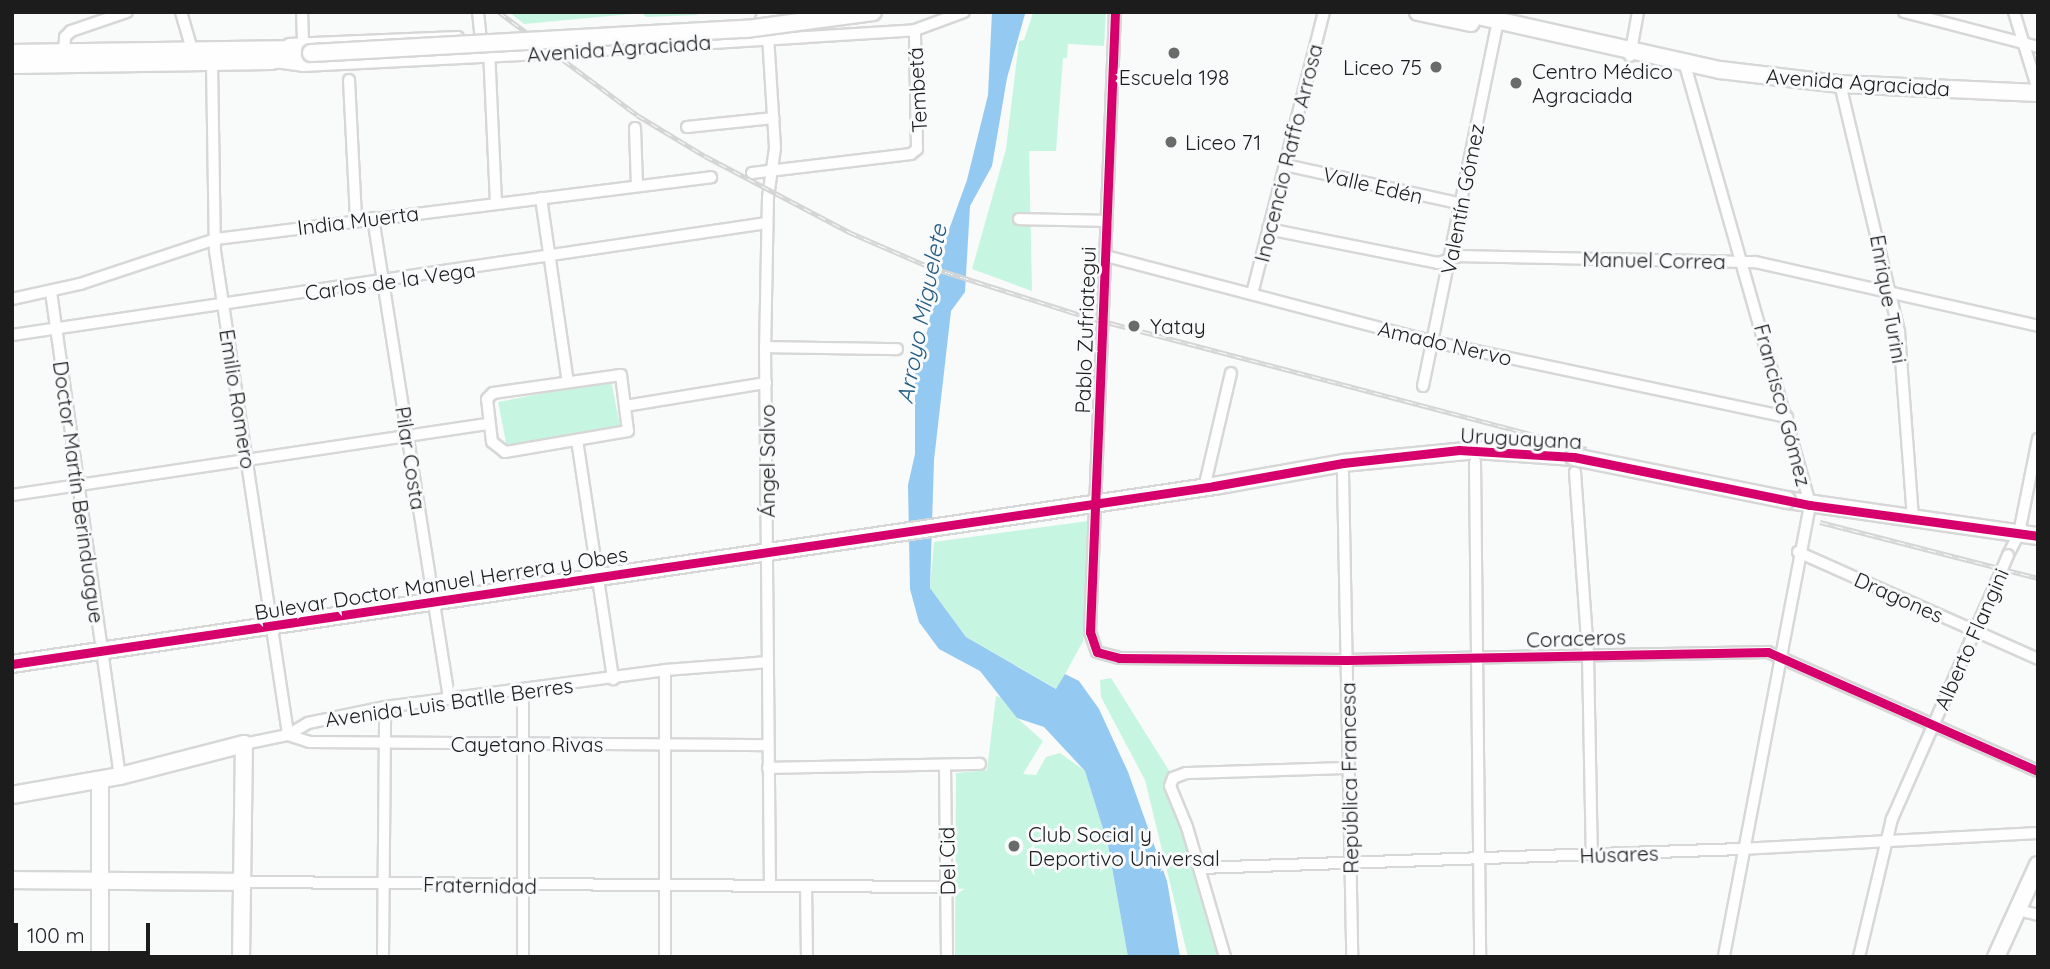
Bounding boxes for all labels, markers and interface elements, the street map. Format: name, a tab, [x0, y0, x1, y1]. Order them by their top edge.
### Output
street label: Avenida Agraciada	[526, 29, 712, 67]
street label: Inocencio Raffo Arrosa	[1249, 41, 1327, 265]
marker: Escuela 198	[1166, 45, 1182, 61]
street label: Tembetá	[902, 47, 932, 133]
place label: Liceo 75	[1343, 54, 1422, 80]
place label: Centro Médico Agraciada	[1532, 58, 1673, 108]
marker: Liceo 75	[1428, 59, 1444, 75]
street label: Avenida Agraciada	[1765, 63, 1951, 101]
place label: Escuela 198	[1119, 64, 1229, 90]
marker: Centro Médico Agraciada	[1506, 73, 1526, 93]
street label: Valentín Gómez	[1435, 122, 1489, 276]
place label: Liceo 71	[1185, 129, 1261, 155]
marker: Liceo 71	[1163, 134, 1179, 150]
street label: Valle Edén	[1320, 161, 1426, 209]
street label: India Muerta	[296, 200, 420, 240]
water label: Arroyo Miguelete	[891, 222, 953, 406]
street label: Enrique Turini	[1865, 233, 1913, 365]
street label: Pablo Zufriategui	[1069, 246, 1101, 414]
street label: Manuel Correa	[1582, 246, 1726, 274]
street label: Carlos de la Vega	[303, 257, 477, 305]
place label: Yatay	[1150, 313, 1206, 339]
street label: Amado Nervo	[1376, 315, 1514, 371]
marker: Yatay	[1124, 316, 1144, 336]
street label: Francisco Gómez	[1749, 321, 1817, 489]
street label: Emilio Romero	[215, 327, 261, 471]
street label: Doctor Martín Berinduague	[48, 359, 110, 625]
street label: Pilar Costa	[390, 404, 432, 512]
street label: Ángel Salvo	[754, 404, 780, 518]
street label: Uruguayana	[1459, 422, 1583, 454]
street label: Bulevar Doctor Manuel Herrera y Obes	[253, 541, 629, 625]
street label: Alberto Flangini	[1929, 564, 2013, 714]
street label: Dragones	[1851, 566, 1947, 628]
street label: Coraceros	[1526, 624, 1626, 652]
street label: Avenida Luis Batlle Berres	[323, 672, 575, 732]
street label: República Francesa	[1335, 682, 1363, 874]
street label: Cayetano Rivas	[451, 731, 603, 757]
place label: Club Social y Deportivo Universal	[1028, 821, 1220, 871]
street label: Del Cid	[934, 826, 960, 896]
marker: Club Social y Deportivo Universal	[1006, 838, 1022, 854]
street label: Húsares	[1579, 840, 1659, 868]
street label: Fraternidad	[423, 871, 537, 899]
scale bar	[18, 909, 154, 953]
text: 100 m	[27, 922, 85, 948]

